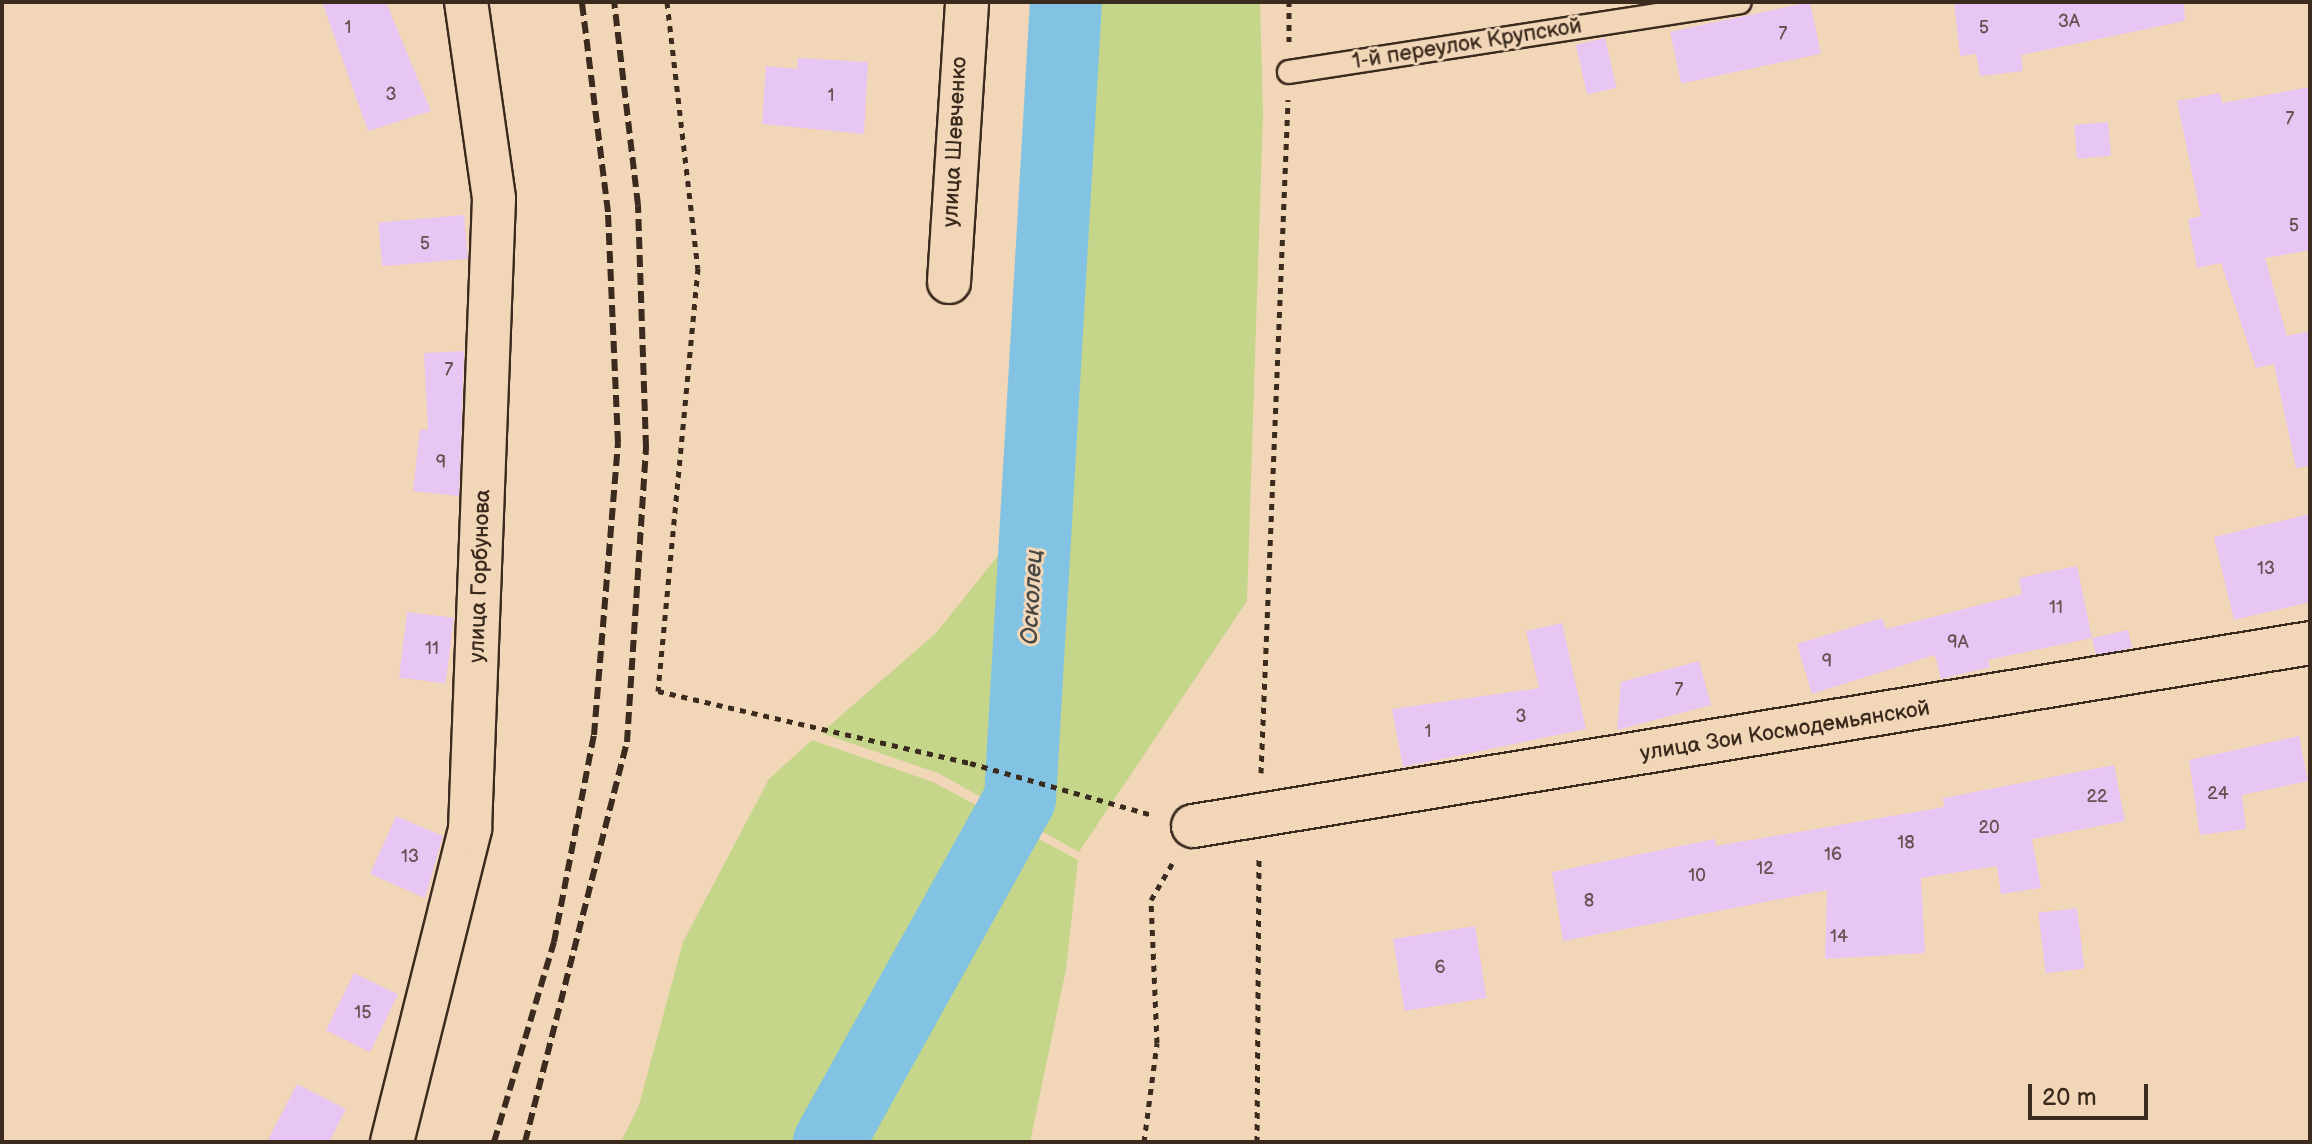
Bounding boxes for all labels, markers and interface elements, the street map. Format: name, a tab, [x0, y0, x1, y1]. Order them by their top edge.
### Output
house number: 3А	[2058, 11, 2080, 33]
street label: 1-й переулок Крупской	[1350, 13, 1584, 75]
house number: 1	[345, 17, 351, 39]
house number: 5	[1979, 17, 1989, 39]
house number: 7	[1779, 23, 1787, 45]
street label: улица Шевченко	[937, 56, 973, 228]
house number: 3	[385, 84, 397, 106]
house number: 1	[828, 85, 834, 107]
house number: 7	[2286, 108, 2294, 130]
house number: 5	[2289, 215, 2299, 237]
house number: 5	[420, 233, 430, 255]
house number: 7	[445, 359, 453, 381]
house number: 9	[436, 452, 446, 474]
street label: улица Горбунова	[464, 489, 496, 663]
water label: Осколец	[1015, 549, 1049, 645]
house number: 13	[2257, 558, 2275, 580]
house number: 11	[2049, 597, 2063, 619]
house number: 9А	[1947, 632, 1969, 654]
house number: 11	[425, 638, 439, 660]
house number: 9	[1822, 651, 1832, 673]
house number: 7	[1675, 679, 1683, 701]
street label: улица Зои Космодемьянской	[1638, 695, 1932, 767]
house number: 3	[1515, 706, 1527, 728]
house number: 1	[1425, 721, 1431, 743]
house number: 24	[2207, 783, 2229, 805]
house number: 22	[2086, 786, 2108, 808]
house number: 20	[1978, 817, 2000, 839]
house number: 18	[1897, 832, 1915, 854]
house number: 16	[1824, 844, 1842, 866]
house number: 13	[401, 846, 419, 868]
house number: 12	[1756, 858, 1774, 880]
house number: 10	[1688, 865, 1706, 887]
house number: 8	[1584, 890, 1594, 912]
house number: 14	[1830, 926, 1848, 948]
house number: 6	[1435, 957, 1445, 979]
house number: 15	[354, 1002, 372, 1024]
scale bar	[2032, 1068, 2152, 1118]
text: 20 m	[2042, 1083, 2097, 1112]

